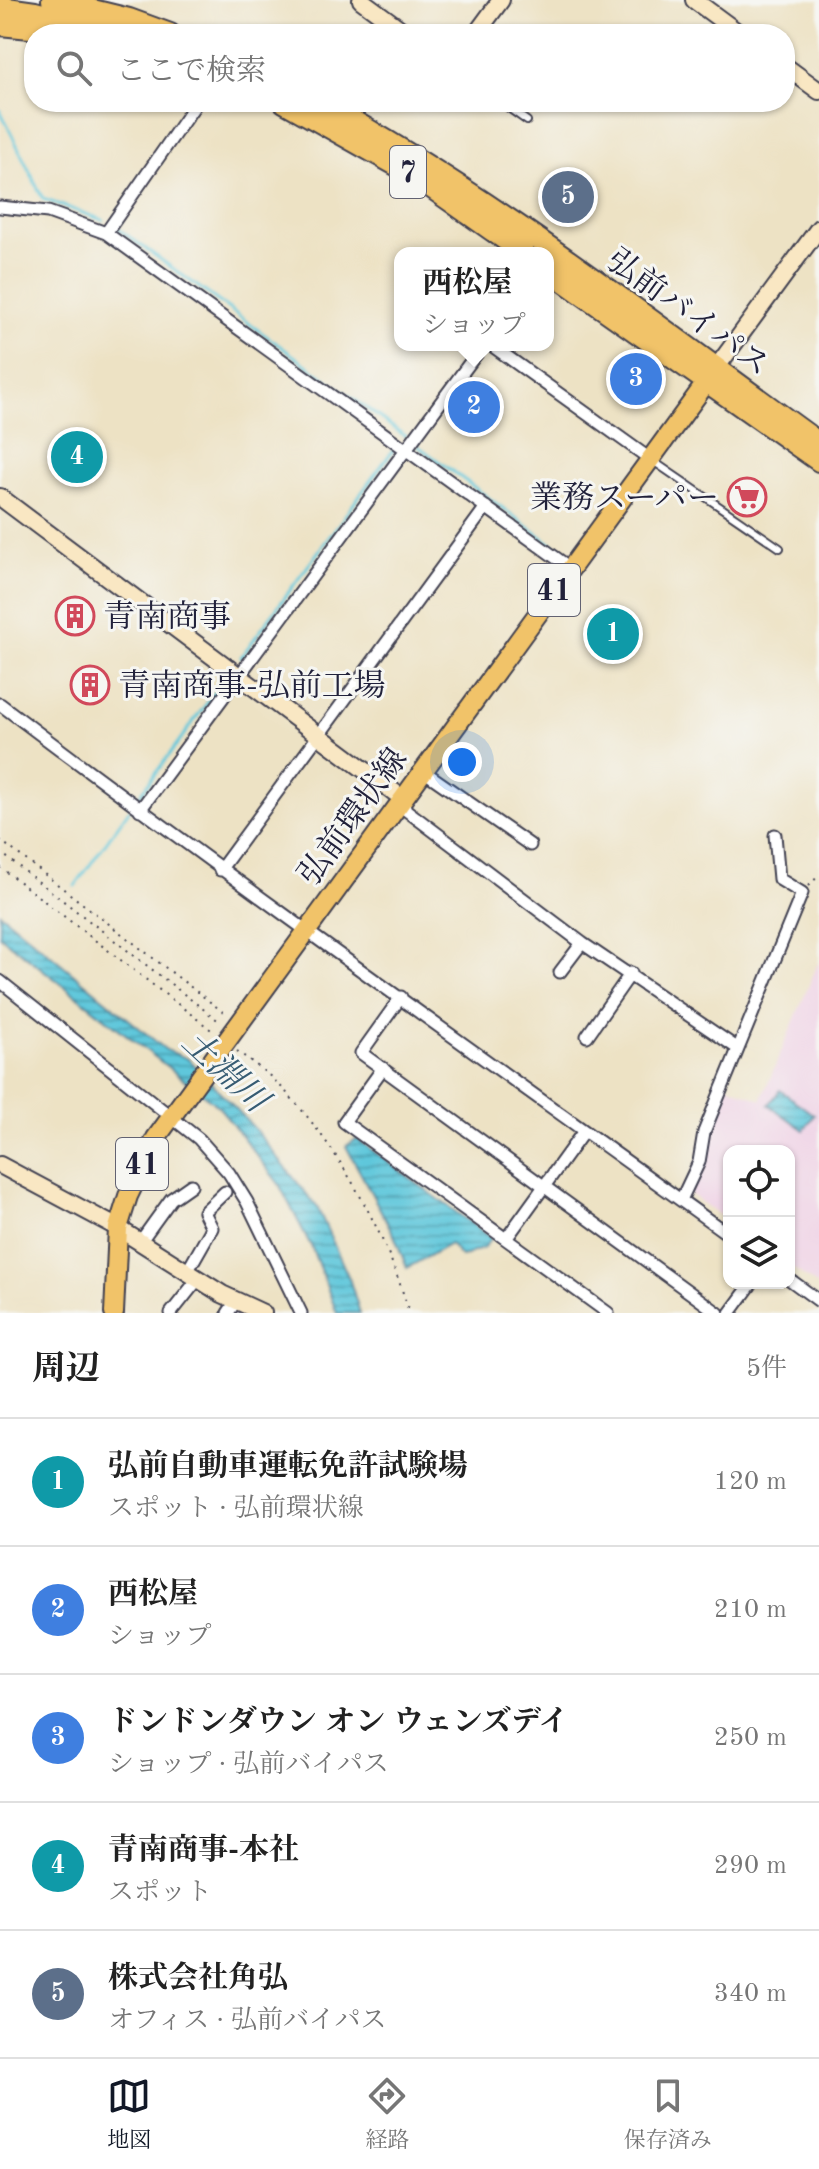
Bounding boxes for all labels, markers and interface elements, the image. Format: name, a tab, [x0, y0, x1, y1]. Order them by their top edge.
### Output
search box	[24, 24, 795, 112]
icon: search	[52, 46, 96, 90]
text: ここで検索	[116, 57, 266, 87]
road number: 7	[390, 146, 426, 198]
pin: 5	[542, 167, 594, 227]
street label: 弘前バイパス	[600, 243, 776, 384]
popup	[394, 247, 554, 351]
text: 西松屋	[422, 269, 512, 299]
text: ショップ	[422, 313, 526, 339]
pin: 3	[610, 349, 662, 409]
pin: 2	[448, 377, 500, 437]
pin: 4	[51, 427, 103, 487]
supermarket icon: 業務スーパー	[726, 476, 768, 518]
place label: 業務スーパー	[530, 481, 719, 516]
road number: 41	[528, 564, 580, 616]
building icon: 青南商事	[54, 595, 96, 637]
place label: 青南商事	[103, 599, 231, 635]
pin: 1	[587, 604, 639, 664]
building icon: 青南商事-弘前工場	[69, 664, 111, 706]
place label: 青南商事-弘前工場	[118, 668, 386, 704]
street label: 弘前環状線	[292, 742, 414, 892]
your location	[442, 742, 482, 782]
water label: 土淵川	[175, 1023, 278, 1122]
road number: 41	[116, 1138, 168, 1190]
map controls	[723, 1145, 795, 1289]
button: locate	[723, 1145, 795, 1217]
button: layers	[723, 1217, 795, 1289]
text: 周辺	[32, 1353, 100, 1387]
text: 5件	[746, 1356, 787, 1382]
text: 弘前自動車運転免許試験場	[108, 1452, 468, 1482]
text: 1	[50, 1469, 66, 1495]
text: 120 m	[714, 1469, 787, 1495]
text: スポット · 弘前環状線	[108, 1496, 364, 1522]
text: 西松屋	[108, 1580, 198, 1610]
text: 2	[50, 1597, 66, 1623]
text: 210 m	[714, 1597, 787, 1623]
text: ショップ	[108, 1624, 211, 1650]
text: ドンドンダウン オン ウェンズデイ	[108, 1708, 569, 1738]
text: 3	[50, 1725, 66, 1751]
text: 250 m	[714, 1725, 787, 1751]
text: ショップ · 弘前バイパス	[108, 1752, 389, 1778]
text: 青南商事-本社	[108, 1836, 299, 1866]
text: 4	[50, 1853, 66, 1879]
text: 290 m	[714, 1853, 787, 1879]
text: スポット	[108, 1880, 212, 1906]
text: 株式会社角弘	[108, 1964, 288, 1994]
text: 5	[50, 1981, 66, 2007]
text: 340 m	[714, 1981, 787, 2007]
text: オフィス · 弘前バイパス	[108, 2008, 386, 2034]
tab: 地図	[107, 2074, 151, 2155]
tab: 経路	[365, 2074, 410, 2155]
tab: 保存済み	[624, 2074, 712, 2155]

